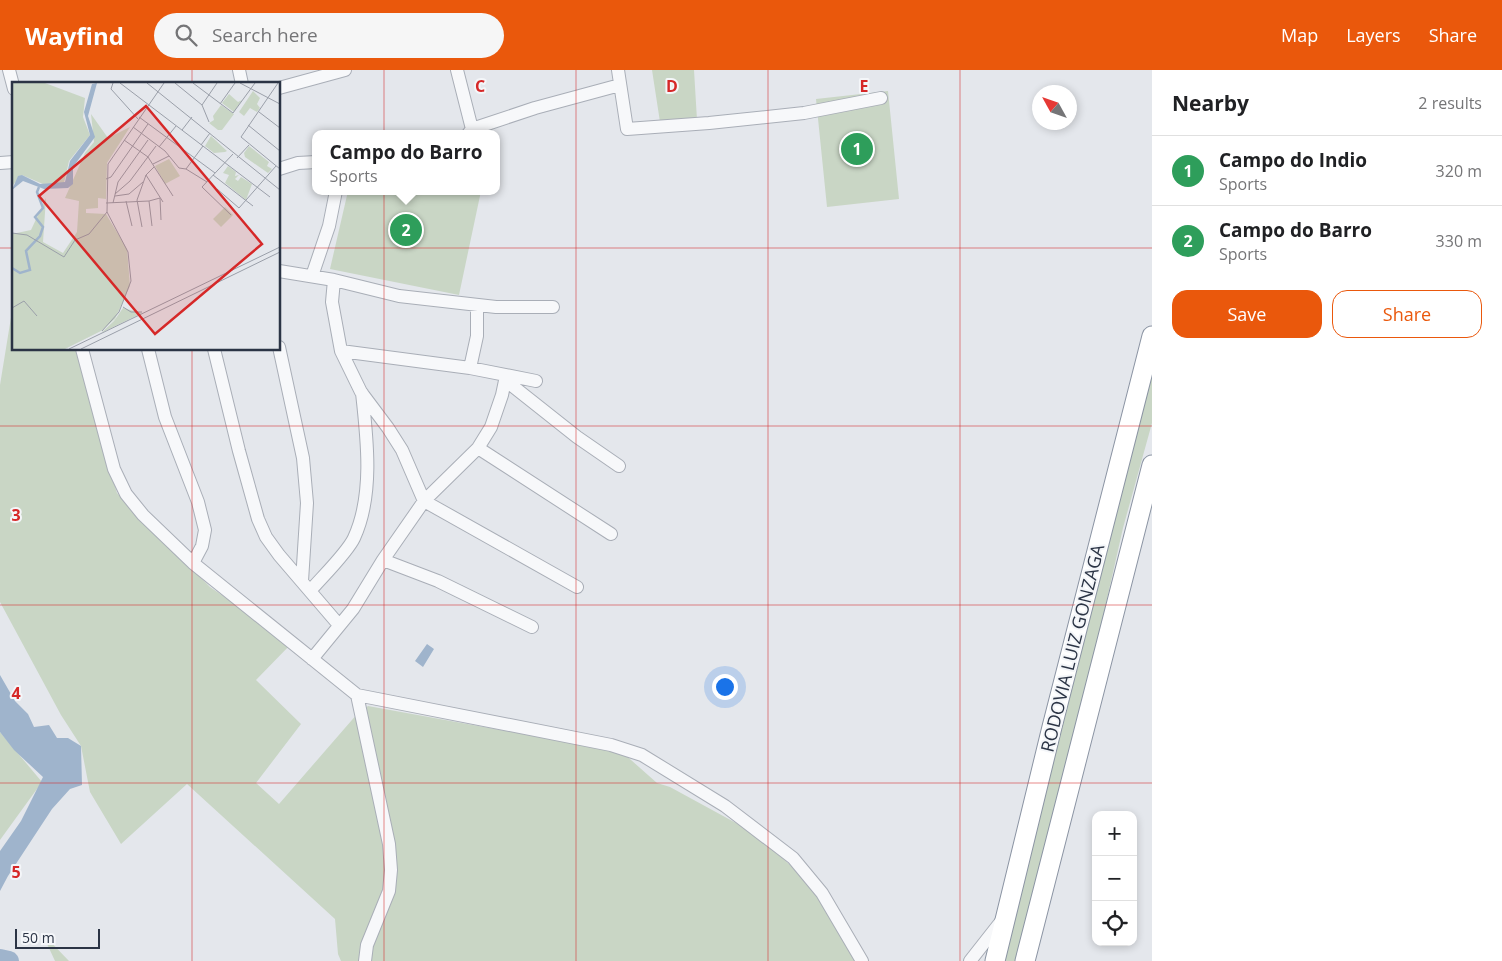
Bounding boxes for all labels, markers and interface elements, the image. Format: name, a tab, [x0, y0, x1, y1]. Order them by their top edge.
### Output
search box	[154, 13, 504, 58]
text: Wayfind	[25, 19, 124, 52]
icon: search	[172, 21, 200, 49]
text: Search here	[212, 22, 318, 48]
text: Map	[1281, 23, 1318, 47]
text: Layers	[1346, 23, 1401, 47]
text: Share	[1429, 23, 1477, 47]
text: C	[475, 75, 485, 97]
text: D	[666, 75, 678, 97]
text: E	[860, 75, 869, 97]
inset map	[12, 82, 280, 350]
north arrow	[1032, 85, 1077, 130]
text: Nearby	[1172, 89, 1249, 117]
text: 2 results	[1418, 92, 1482, 114]
popup	[312, 130, 500, 195]
pin: 1	[841, 130, 873, 168]
text: Campo do Barro	[330, 139, 482, 165]
text: Campo do Indio	[1219, 147, 1367, 173]
text: 1	[1183, 160, 1193, 182]
text: 320 m	[1436, 160, 1482, 182]
text: Sports	[330, 165, 378, 187]
text: Sports	[1219, 173, 1267, 195]
pin: 2	[390, 211, 422, 249]
text: Campo do Barro	[1219, 217, 1372, 243]
text: 2	[1183, 230, 1193, 252]
text: 330 m	[1436, 230, 1482, 252]
text: Sports	[1219, 243, 1267, 265]
button: Save	[1172, 290, 1322, 338]
button: Share	[1332, 290, 1482, 338]
text: 3	[11, 504, 21, 526]
street label: RODOVIA LUIZ GONZAGA	[1035, 541, 1110, 754]
your location	[712, 674, 738, 700]
text: 4	[11, 682, 21, 704]
map controls	[1092, 811, 1137, 946]
button: +	[1092, 811, 1137, 856]
button: −	[1092, 856, 1137, 901]
text: 5	[11, 861, 21, 883]
button: locate	[1092, 901, 1137, 946]
scale bar	[15, 926, 100, 949]
text: 50 m	[22, 928, 55, 947]

